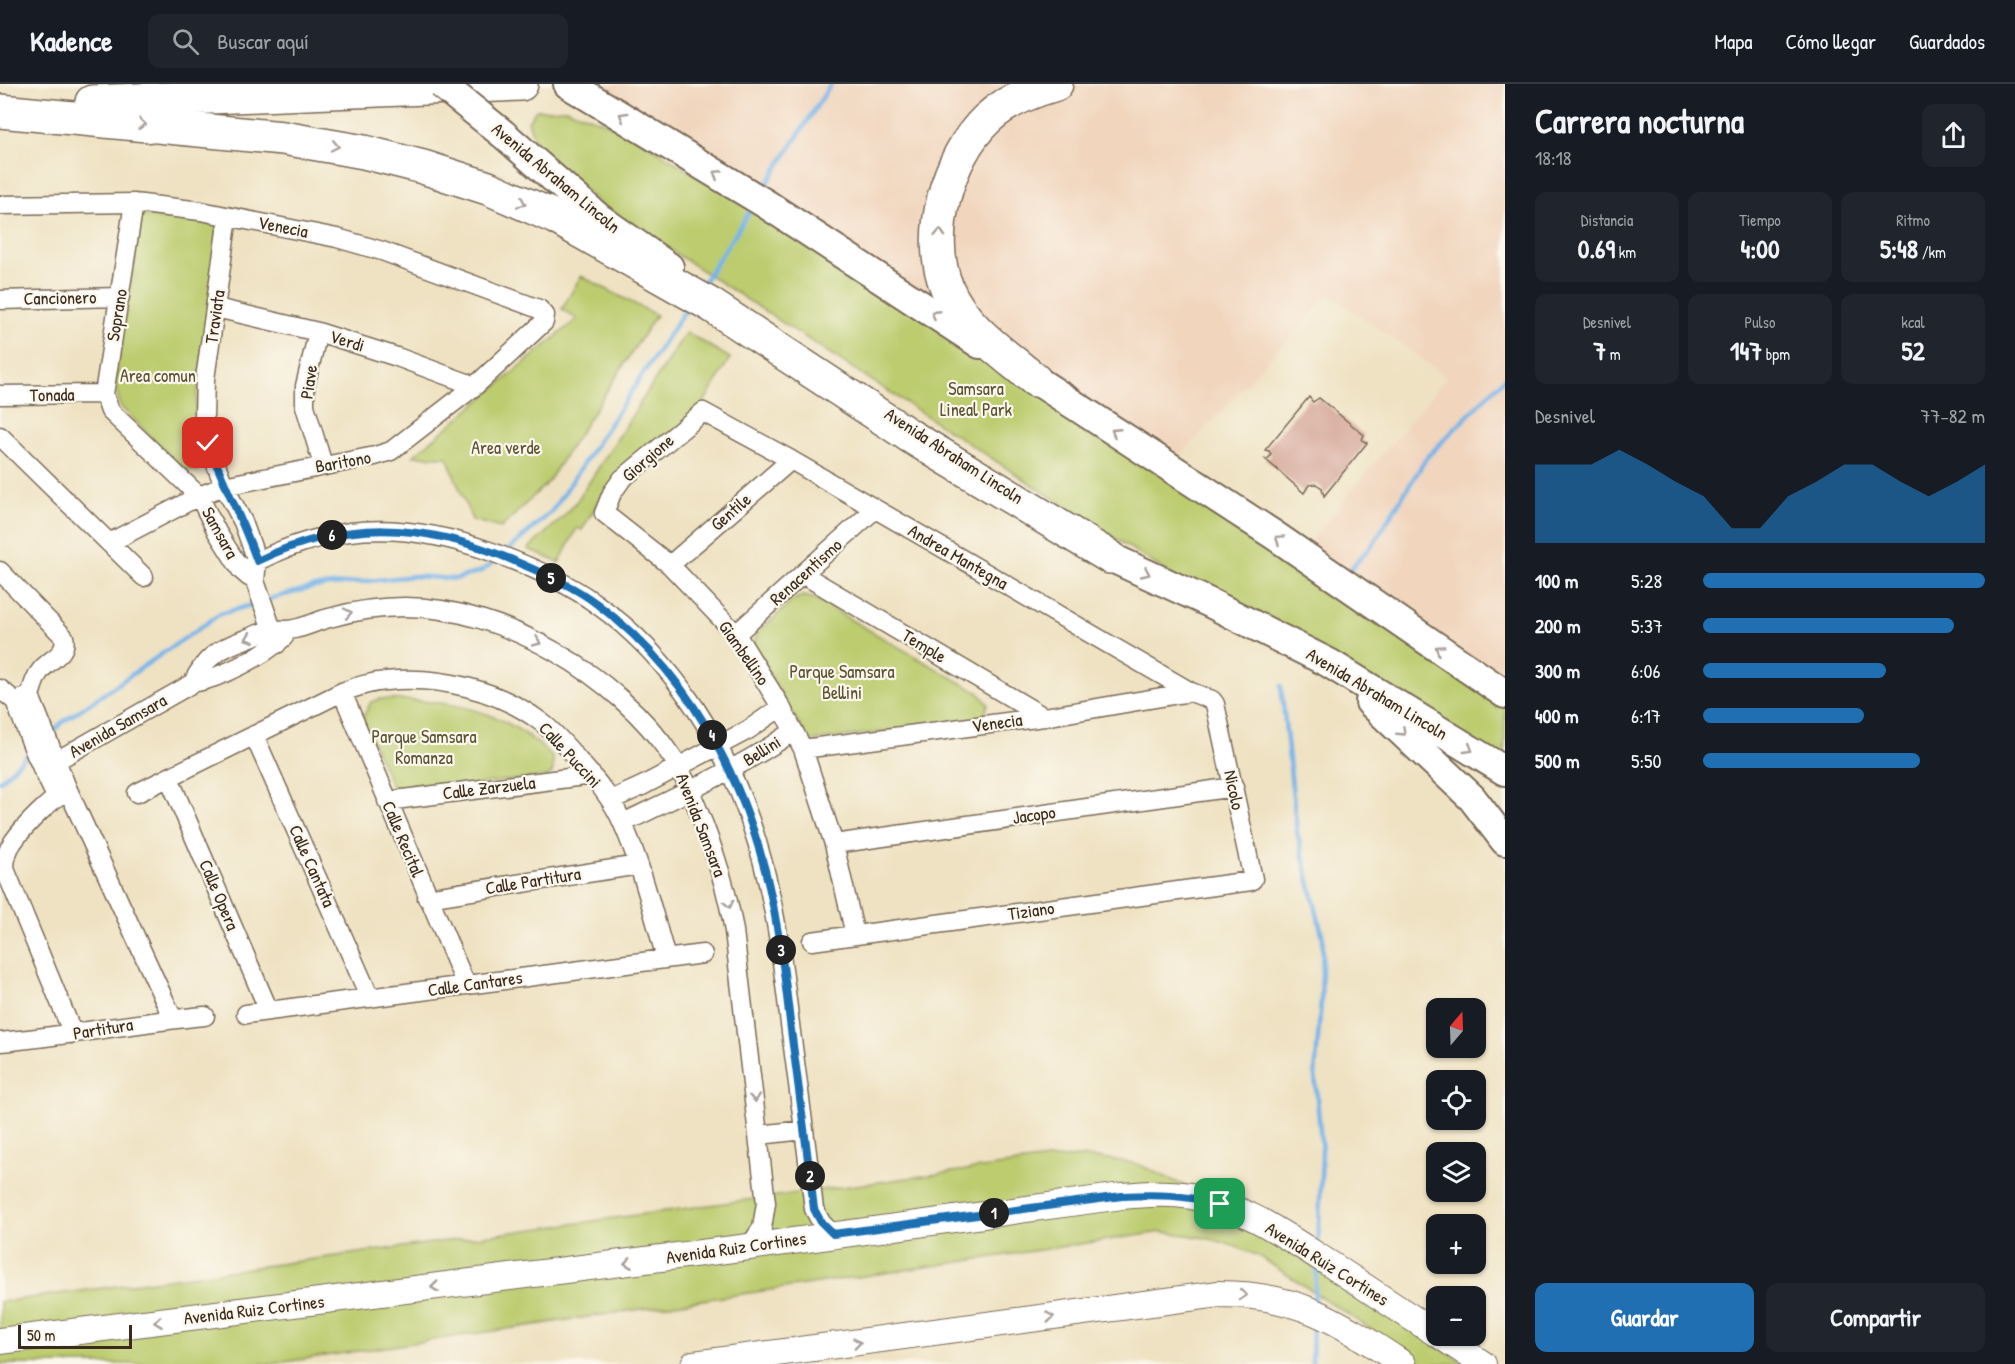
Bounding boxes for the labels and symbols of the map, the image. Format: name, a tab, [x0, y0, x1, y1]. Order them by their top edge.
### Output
one-way arrow	[619, 112, 629, 124]
street label: Avenida Abraham Lincoln	[487, 116, 626, 239]
one-way arrow	[137, 117, 146, 130]
one-way arrow	[330, 139, 340, 152]
one-way arrow	[713, 170, 724, 181]
one-way arrow	[515, 196, 526, 208]
street label: Venecia	[256, 209, 310, 244]
one-way arrow	[933, 228, 946, 237]
street label: Cancionero	[23, 284, 97, 311]
street label: Soprano	[100, 287, 133, 343]
street label: Traviata	[198, 288, 231, 345]
one-way arrow	[930, 310, 941, 321]
street label: Verdi	[327, 323, 368, 358]
park label: Area comun	[120, 363, 196, 388]
street label: Piave	[294, 363, 323, 401]
park label: Samsara Lineal Park	[940, 376, 1013, 422]
street label: Tonada	[29, 382, 75, 407]
street label: Avenida Abraham Lincoln	[880, 401, 1028, 510]
pin	[182, 417, 233, 468]
street label: Giorgione	[616, 428, 679, 487]
one-way arrow	[1111, 428, 1122, 439]
park label: Area verde	[471, 435, 541, 460]
street label: Baritono	[313, 444, 373, 479]
street label: Gentile	[705, 487, 756, 536]
street label: Samsara	[196, 502, 245, 563]
street label: Andrea Mantegna	[904, 518, 1013, 595]
pin: 6	[317, 520, 347, 550]
street label: Renacentismo	[764, 532, 847, 611]
one-way arrow	[1275, 535, 1286, 546]
pin: 5	[536, 563, 566, 593]
one-way arrow	[1139, 566, 1150, 578]
one-way arrow	[343, 608, 353, 621]
street label: Giambellino	[713, 615, 776, 690]
street label: Temple	[897, 623, 951, 669]
one-way arrow	[245, 630, 255, 643]
one-way arrow	[531, 635, 542, 647]
street label: Avenida Abraham Lincoln	[1302, 641, 1453, 746]
one-way arrow	[1435, 645, 1446, 656]
park label: Parque Samsara Bellini	[789, 659, 895, 705]
street label: Avenida Samsara	[64, 687, 171, 764]
street label: Venecia	[970, 707, 1024, 738]
street label: Calle Puccini	[533, 716, 607, 793]
pin: 4	[697, 720, 727, 750]
park label: Parque Samsara Romanza	[371, 724, 477, 770]
one-way arrow	[1395, 725, 1406, 736]
street label: Bellini	[738, 729, 785, 772]
one-way arrow	[1463, 741, 1473, 753]
street label: Nicolo	[1218, 768, 1251, 812]
street label: Calle Zarzuela	[441, 769, 537, 806]
street label: Avenida Samsara	[670, 769, 733, 880]
street label: Calle Recital	[376, 797, 431, 881]
street label: Jacopo	[1011, 799, 1057, 830]
street label: Calle Cantata	[283, 821, 342, 911]
street label: Calle Opera	[193, 855, 246, 934]
street label: Calle Partitura	[483, 861, 582, 900]
street label: Tiziano	[1006, 895, 1056, 926]
one-way arrow	[722, 899, 735, 909]
pin: 3	[766, 935, 796, 965]
street label: Calle Cantares	[426, 964, 524, 1003]
north arrow	[1426, 998, 1486, 1058]
street label: Partitura	[71, 1011, 135, 1046]
one-way arrow	[748, 1093, 760, 1102]
pin: 2	[795, 1161, 825, 1191]
pin	[1194, 1178, 1245, 1229]
pin: 1	[979, 1198, 1009, 1228]
street label: Avenida Ruiz Cortines	[1261, 1216, 1394, 1312]
street label: Avenida Ruiz Cortines	[664, 1225, 808, 1270]
one-way arrow	[624, 1256, 633, 1268]
one-way arrow	[430, 1280, 440, 1293]
street label: Avenida Ruiz Cortines	[182, 1288, 326, 1331]
one-way arrow	[1239, 1288, 1248, 1301]
one-way arrow	[1045, 1311, 1054, 1323]
one-way arrow	[154, 1315, 163, 1327]
scale bar	[18, 1322, 132, 1350]
one-way arrow	[852, 1337, 861, 1349]

